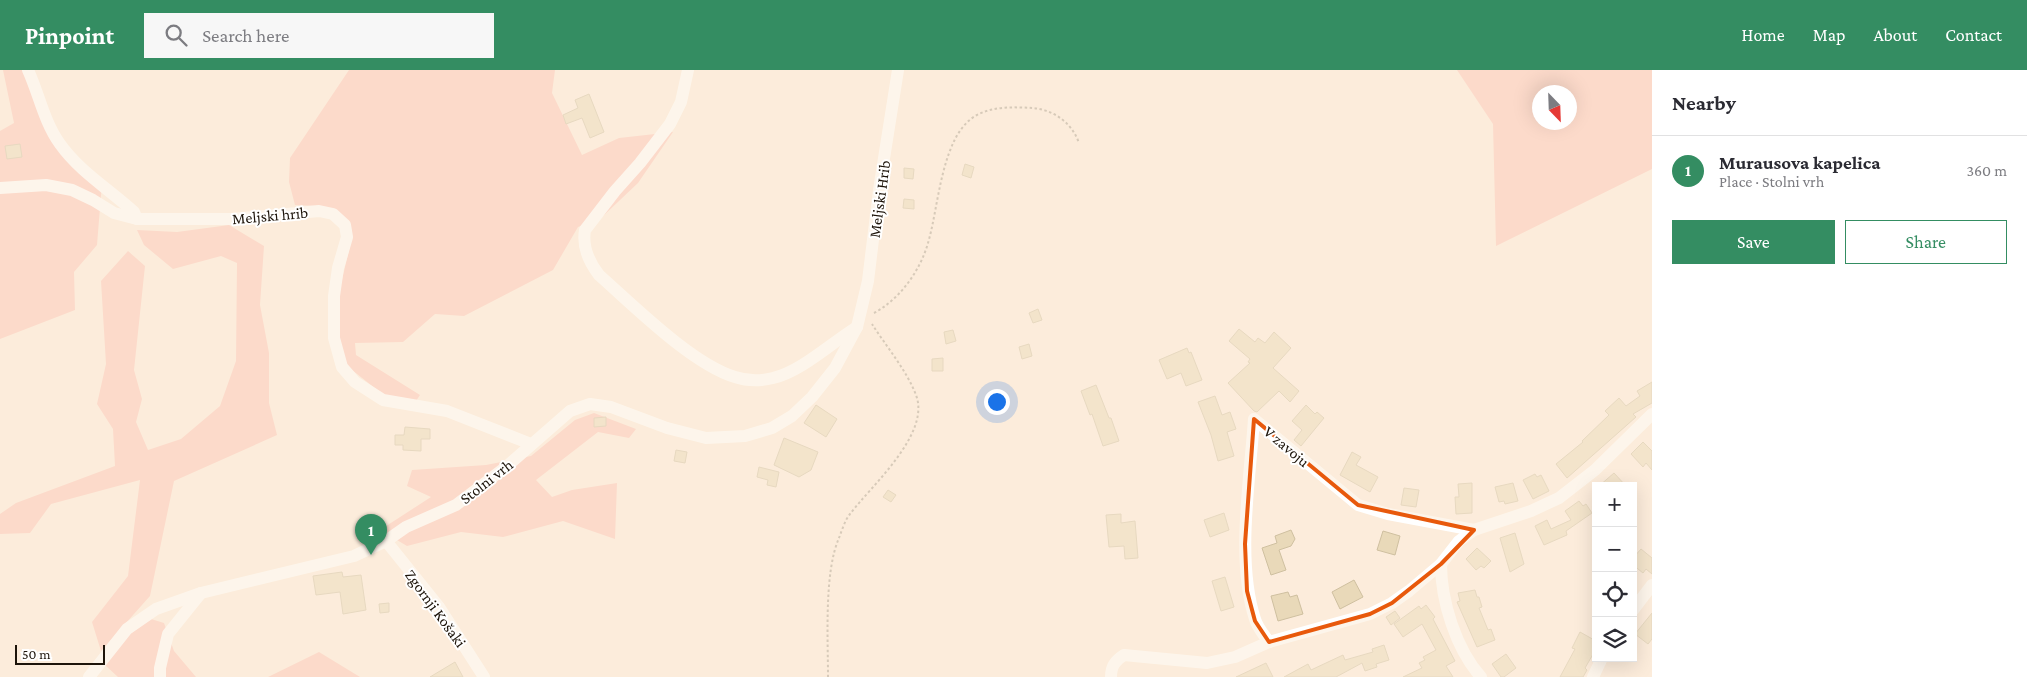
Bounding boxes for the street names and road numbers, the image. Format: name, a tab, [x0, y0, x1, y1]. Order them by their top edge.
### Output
street label: Meljski Hrib	[866, 159, 894, 239]
street label: Meljski hrib	[231, 204, 309, 228]
street label: V zavoju	[1260, 423, 1313, 471]
street label: Stolni vrh	[457, 455, 516, 507]
street label: Zgornji Košaki	[401, 566, 469, 651]

